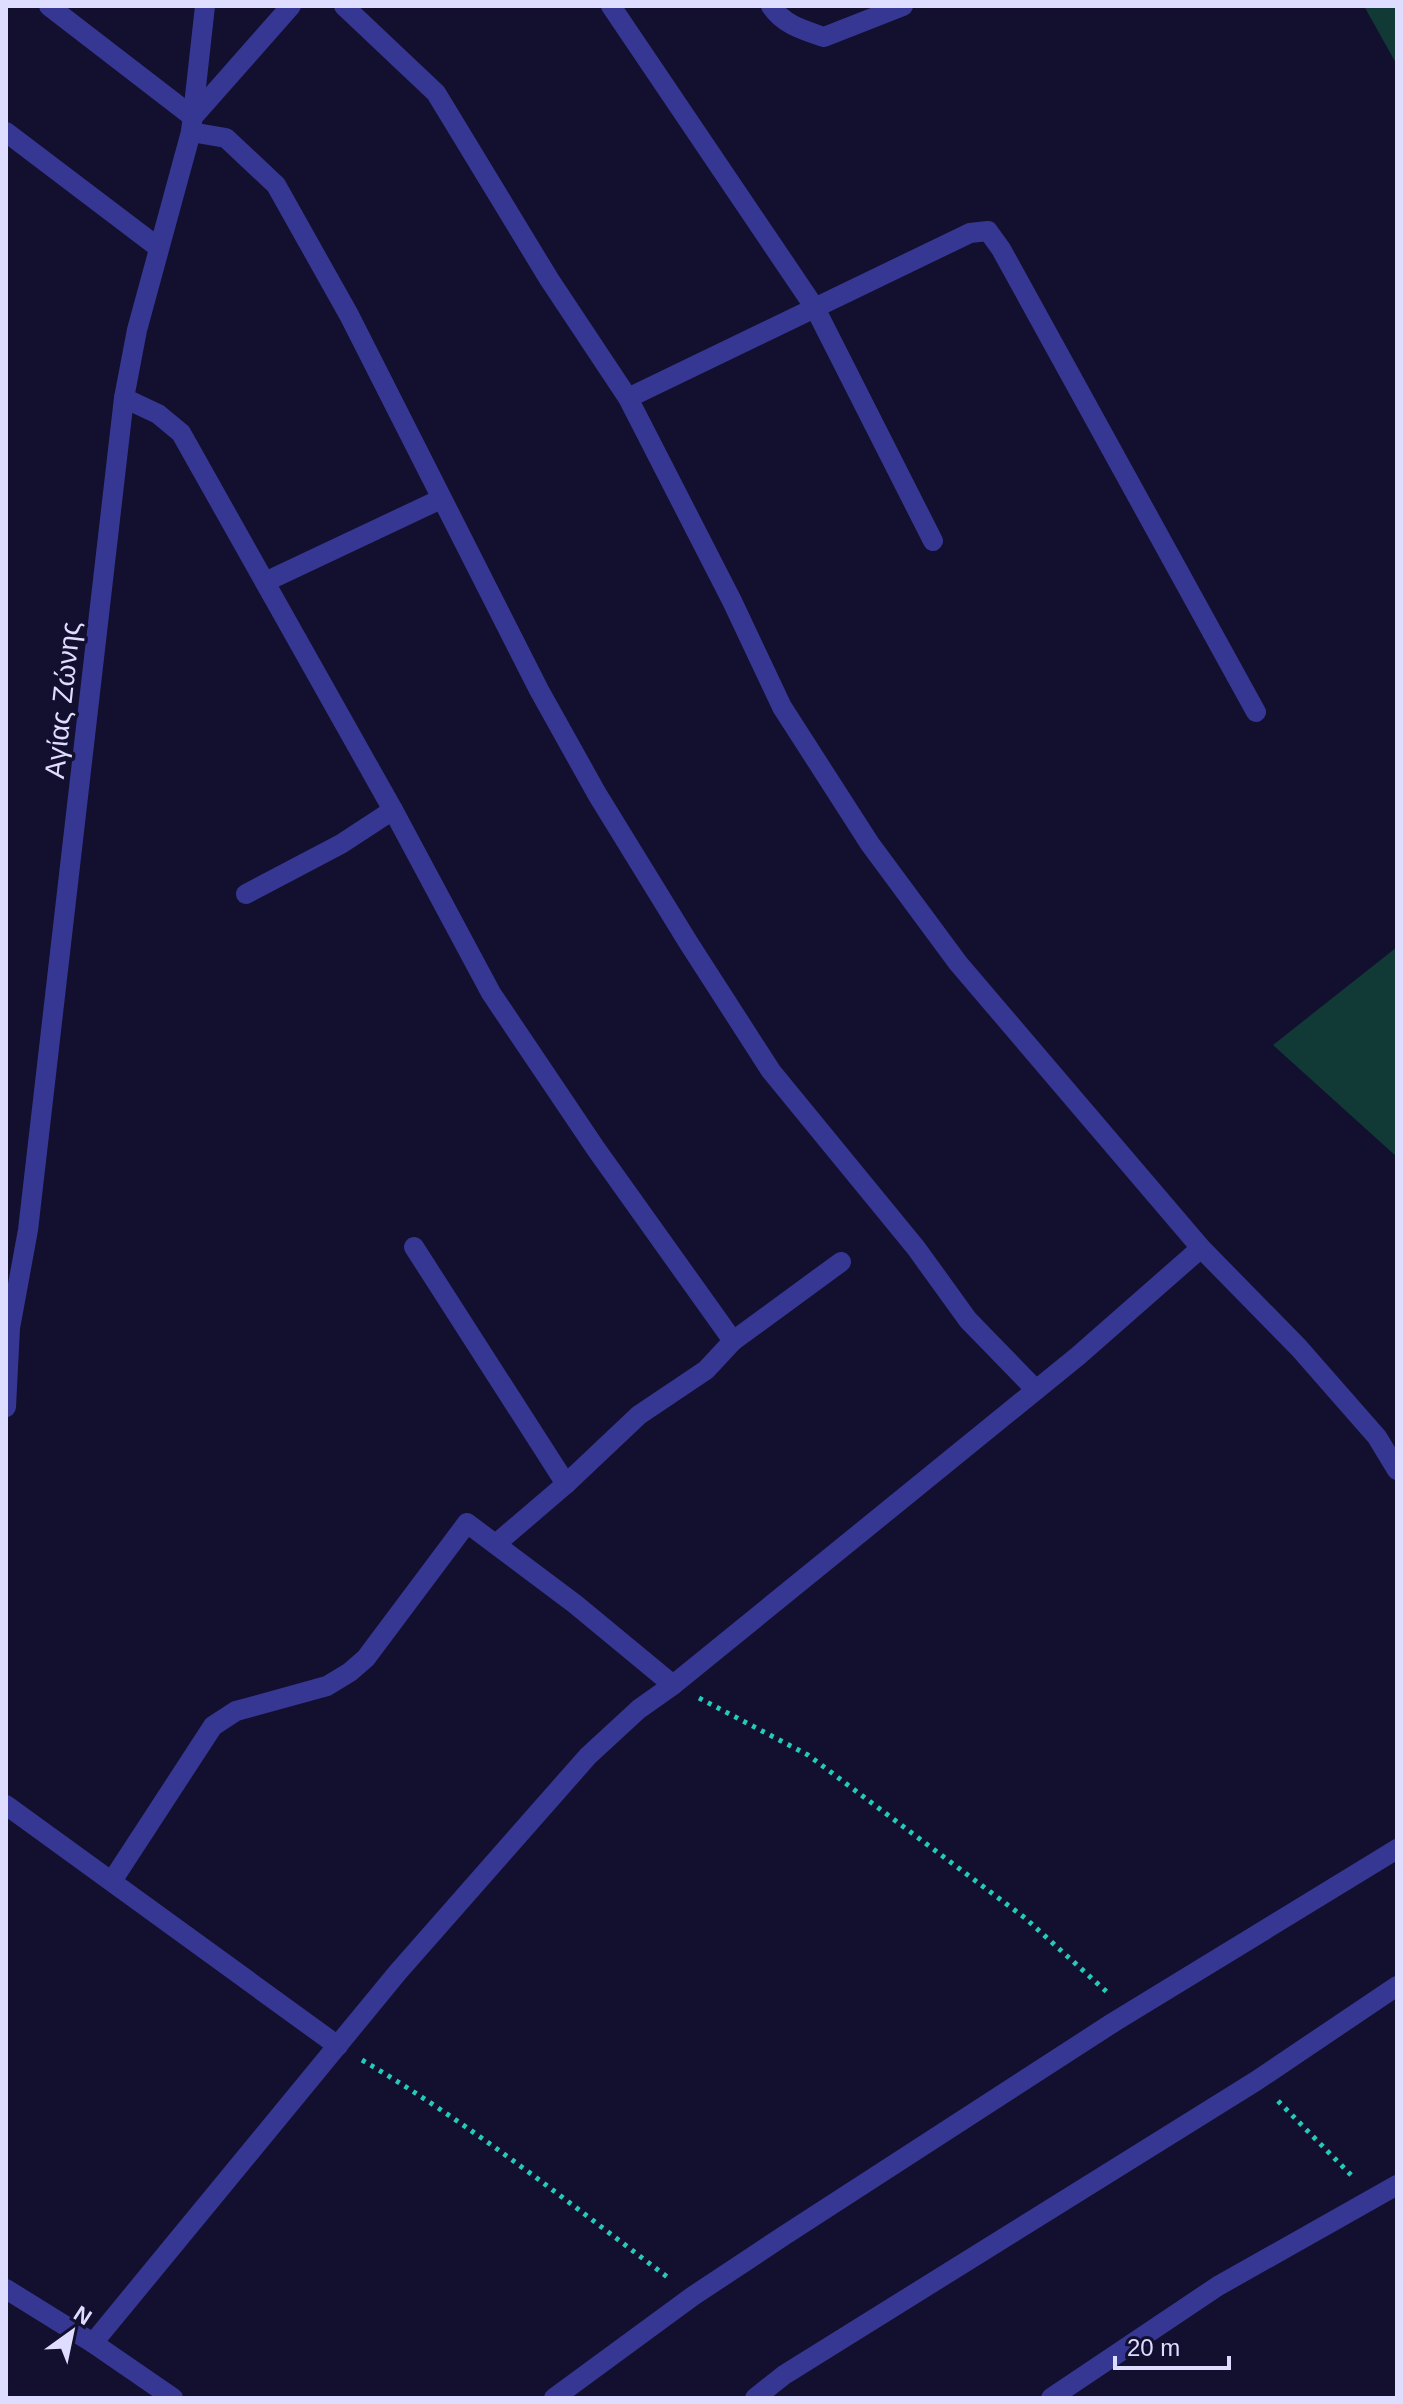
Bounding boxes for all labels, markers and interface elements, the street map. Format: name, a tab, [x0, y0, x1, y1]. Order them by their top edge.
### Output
street label: Αγίας Ζώνης	[39, 620, 86, 780]
north arrow	[32, 2292, 112, 2372]
text: N	[69, 2301, 96, 2330]
scale bar	[1115, 2320, 1229, 2370]
text: 20 m	[1127, 2334, 1180, 2361]

